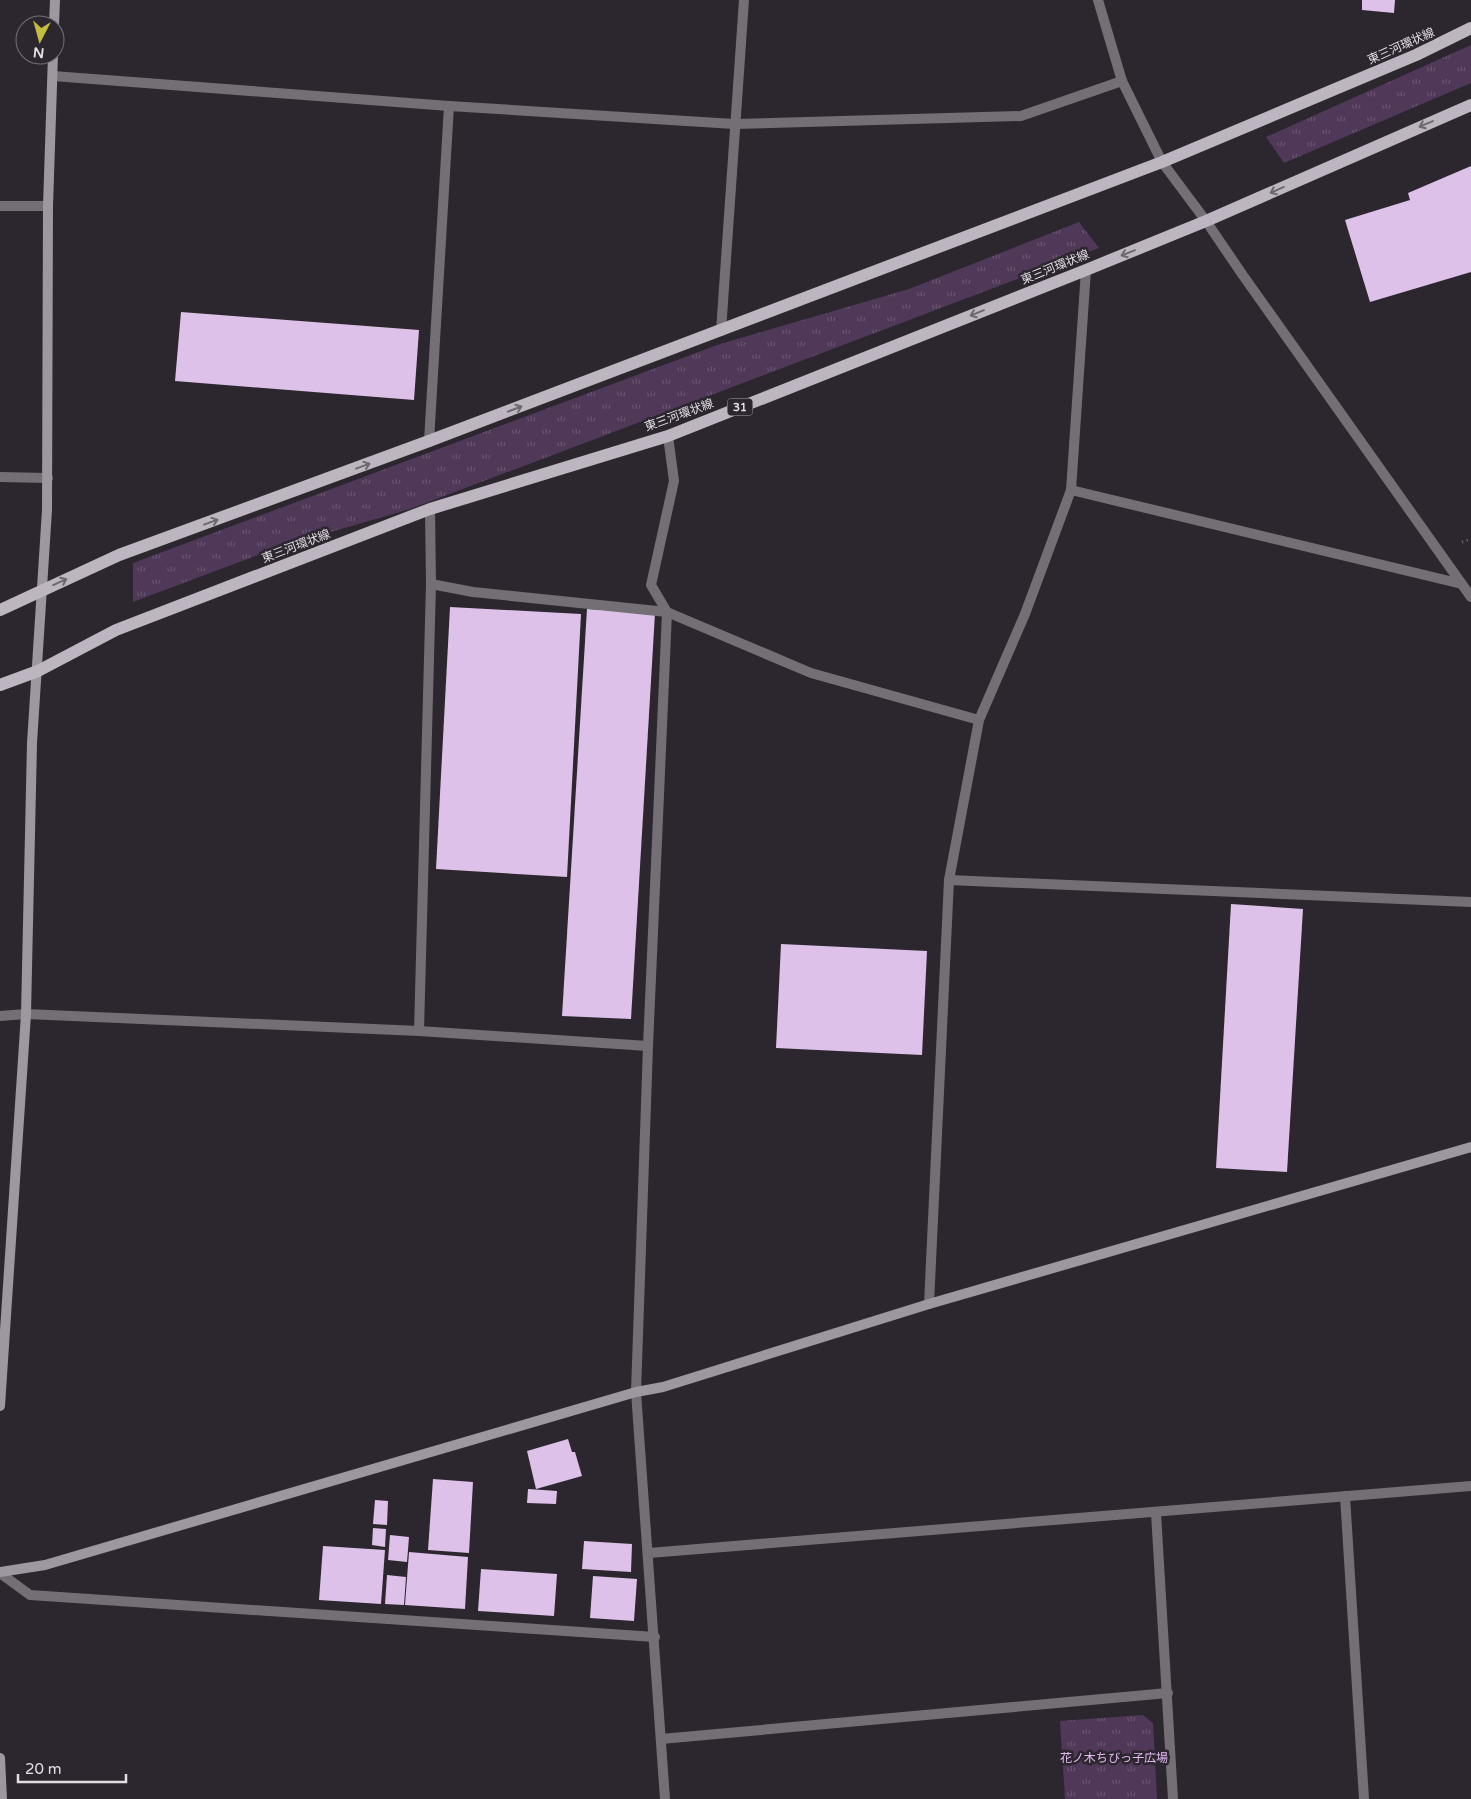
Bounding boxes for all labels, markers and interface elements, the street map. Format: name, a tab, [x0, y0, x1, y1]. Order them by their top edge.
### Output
north arrow	[15, 15, 65, 65]
street label: 東三河環状線	[1365, 25, 1437, 67]
text: N	[32, 43, 45, 61]
one-way arrow	[1419, 120, 1434, 130]
one-way arrow	[1270, 185, 1285, 195]
street label: 東三河環状線	[1019, 247, 1091, 287]
one-way arrow	[1121, 249, 1136, 258]
one-way arrow	[970, 309, 985, 319]
street label: 東三河環状線	[643, 396, 715, 434]
road number: 31	[728, 398, 752, 416]
one-way arrow	[507, 404, 523, 413]
one-way arrow	[355, 461, 370, 470]
one-way arrow	[202, 517, 218, 526]
street label: 東三河環状線	[260, 527, 332, 565]
one-way arrow	[52, 576, 67, 586]
park label: 花ノ木ちびっ子広場	[1060, 1751, 1168, 1765]
scale bar	[18, 1752, 125, 1784]
text: 20 m	[25, 1760, 62, 1778]

